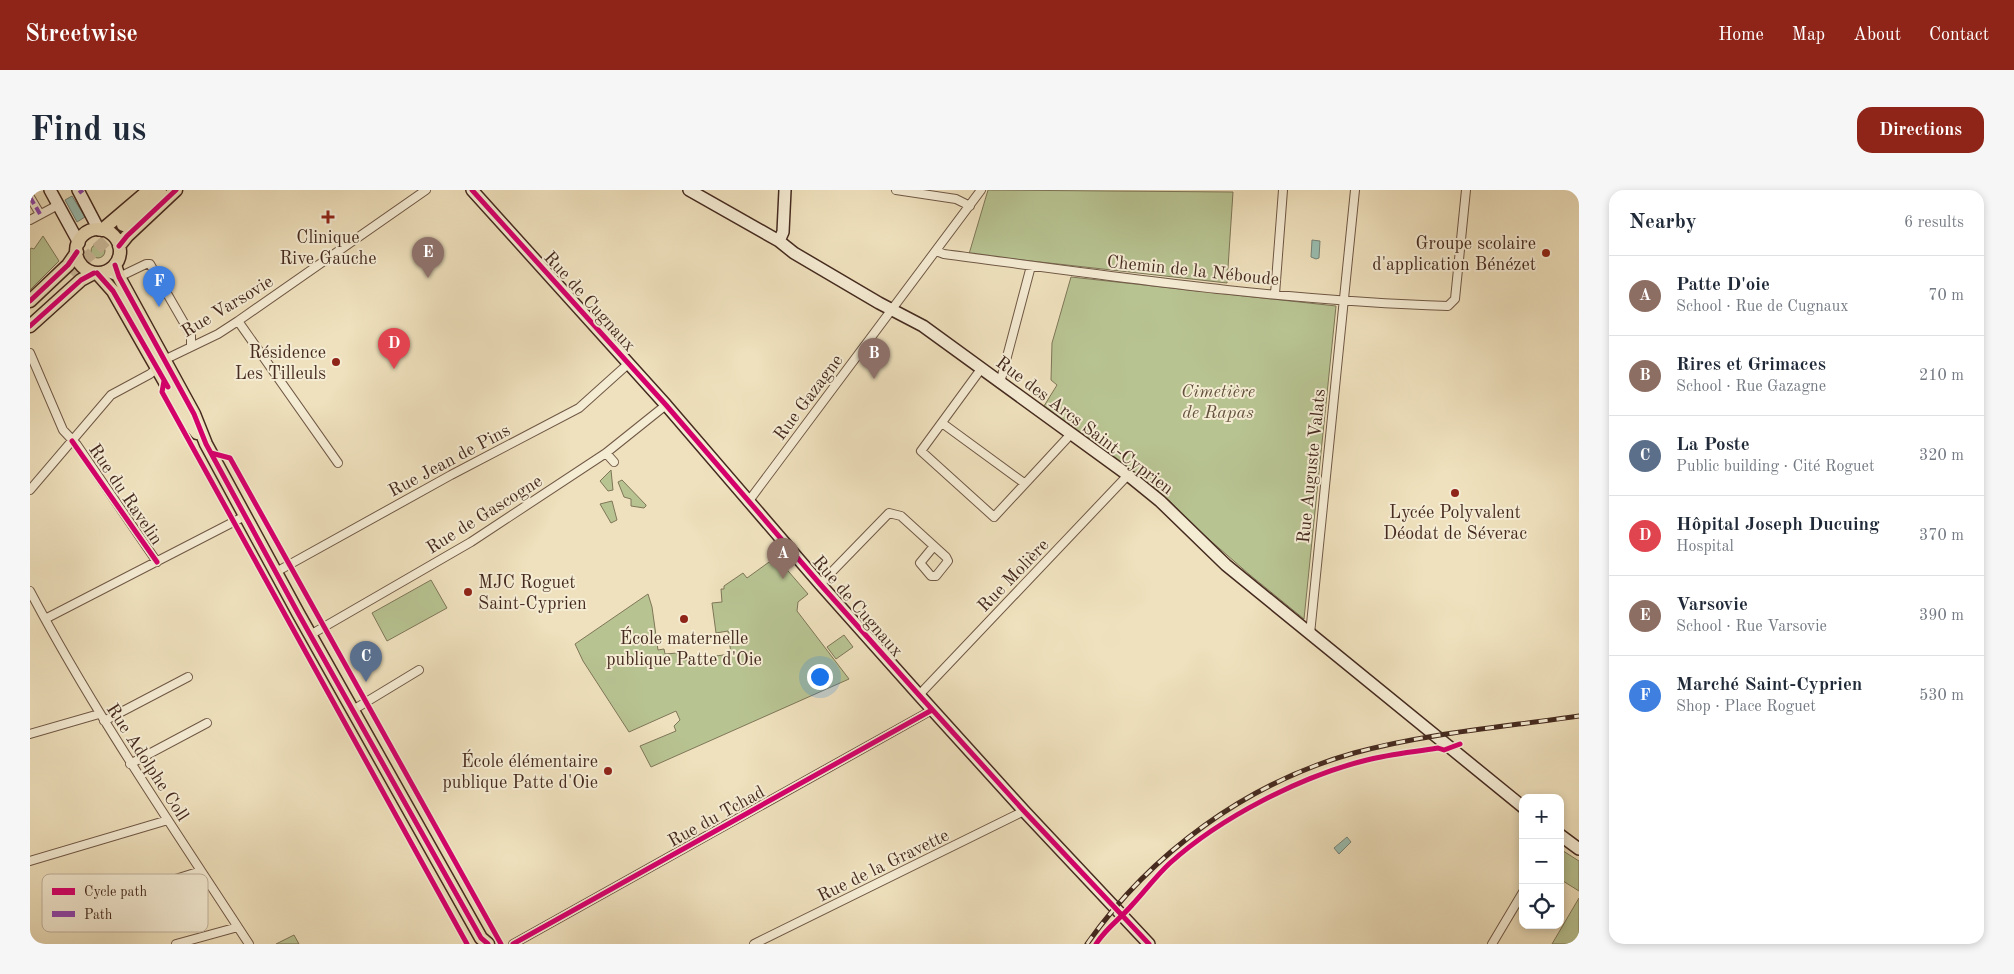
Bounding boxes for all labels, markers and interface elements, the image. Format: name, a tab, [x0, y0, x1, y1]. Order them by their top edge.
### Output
text: Streetwise	[25, 23, 138, 47]
text: Home	[1718, 26, 1764, 44]
text: Map	[1792, 26, 1825, 44]
text: About	[1853, 26, 1901, 44]
text: Contact	[1929, 26, 1989, 44]
button: Directions	[1857, 107, 1984, 153]
text: Find us	[30, 113, 146, 148]
marker: Clinique Rive Gauche	[321, 210, 335, 224]
text: Nearby	[1629, 212, 1697, 233]
text: 6 results	[1904, 215, 1964, 231]
place label: Clinique Rive Gauche	[279, 229, 377, 268]
place label: Groupe scolaire d'application Bénézet	[1372, 235, 1536, 274]
pin: E	[412, 237, 444, 278]
marker: Groupe scolaire d'application Bénézet	[1540, 247, 1552, 259]
street label: Rue de Cugnaux	[540, 248, 639, 355]
street label: Chemin de la Néboude	[1106, 253, 1280, 289]
pin: F	[143, 266, 175, 307]
street label: Rue Varsovie	[179, 273, 276, 341]
text: Patte D'oie	[1676, 276, 1770, 295]
text: A	[1639, 288, 1651, 304]
text: 70 m	[1928, 288, 1964, 304]
text: School · Rue de Cugnaux	[1676, 299, 1849, 315]
pin: D	[378, 328, 410, 369]
pin: B	[858, 338, 890, 379]
place label: Résidence Les Tilleuls	[235, 344, 326, 383]
street label: Rue Gazagne	[771, 351, 847, 444]
street label: Rue des Arcs Saint-Cyprien	[992, 353, 1177, 498]
marker: Résidence Les Tilleuls	[330, 356, 342, 368]
text: Rires et Grimaces	[1676, 356, 1826, 375]
text: B	[1639, 368, 1651, 384]
text: 210 m	[1919, 368, 1964, 384]
text: School · Rue Gazagne	[1676, 379, 1826, 395]
park label: Cimetière de Rapas	[1181, 383, 1255, 422]
street label: Rue Auguste Valats	[1295, 388, 1329, 544]
street label: Rue Jean de Pins	[386, 421, 513, 500]
text: La Poste	[1676, 436, 1750, 455]
street label: Rue du Ravelin	[85, 441, 166, 549]
text: C	[1640, 448, 1650, 464]
text: 320 m	[1919, 448, 1964, 464]
text: Public building · Cité Roguet	[1676, 459, 1875, 475]
street label: Rue de Gascogne	[423, 472, 546, 558]
marker: Lycée Polyvalent Déodat de Séverac	[1449, 487, 1461, 499]
place label: Lycée Polyvalent Déodat de Séverac	[1383, 504, 1527, 543]
text: Hôpital Joseph Ducuing	[1676, 516, 1880, 535]
text: D	[1639, 528, 1651, 544]
text: 370 m	[1919, 528, 1964, 544]
street label: Rue Molière	[975, 536, 1053, 616]
pin: A	[767, 538, 799, 579]
text: Hospital	[1676, 539, 1734, 555]
street label: Rue de Cugnaux	[809, 553, 906, 661]
place label: MJC Roguet Saint-Cyprien	[478, 574, 587, 613]
marker: MJC Roguet Saint-Cyprien	[462, 586, 474, 598]
text: Varsovie	[1676, 596, 1748, 615]
text: E	[1639, 608, 1651, 624]
text: 390 m	[1919, 608, 1964, 624]
marker: École maternelle publique Patte d'Oie	[678, 613, 690, 625]
text: School · Rue Varsovie	[1676, 619, 1827, 635]
place label: École maternelle publique Patte d'Oie	[606, 626, 762, 669]
pin: C	[350, 641, 382, 682]
your location	[807, 664, 833, 690]
text: Marché Saint-Cyprien	[1676, 676, 1862, 695]
text: F	[1640, 688, 1650, 704]
text: 530 m	[1919, 688, 1964, 704]
text: Shop · Place Roguet	[1676, 699, 1816, 715]
street label: Rue Adolphe Coll	[103, 701, 192, 825]
place label: École élémentaire publique Patte d'Oie	[442, 749, 598, 792]
marker: École élémentaire publique Patte d'Oie	[602, 765, 614, 777]
street label: Rue du Tchad	[665, 783, 768, 851]
map controls	[1519, 794, 1564, 929]
button: +	[1519, 794, 1564, 839]
street label: Rue de la Gravette	[815, 826, 952, 906]
button: −	[1519, 839, 1564, 884]
legend	[42, 874, 208, 932]
button: locate	[1519, 884, 1564, 929]
text: Cycle path	[84, 885, 147, 899]
text: Path	[84, 908, 113, 922]

